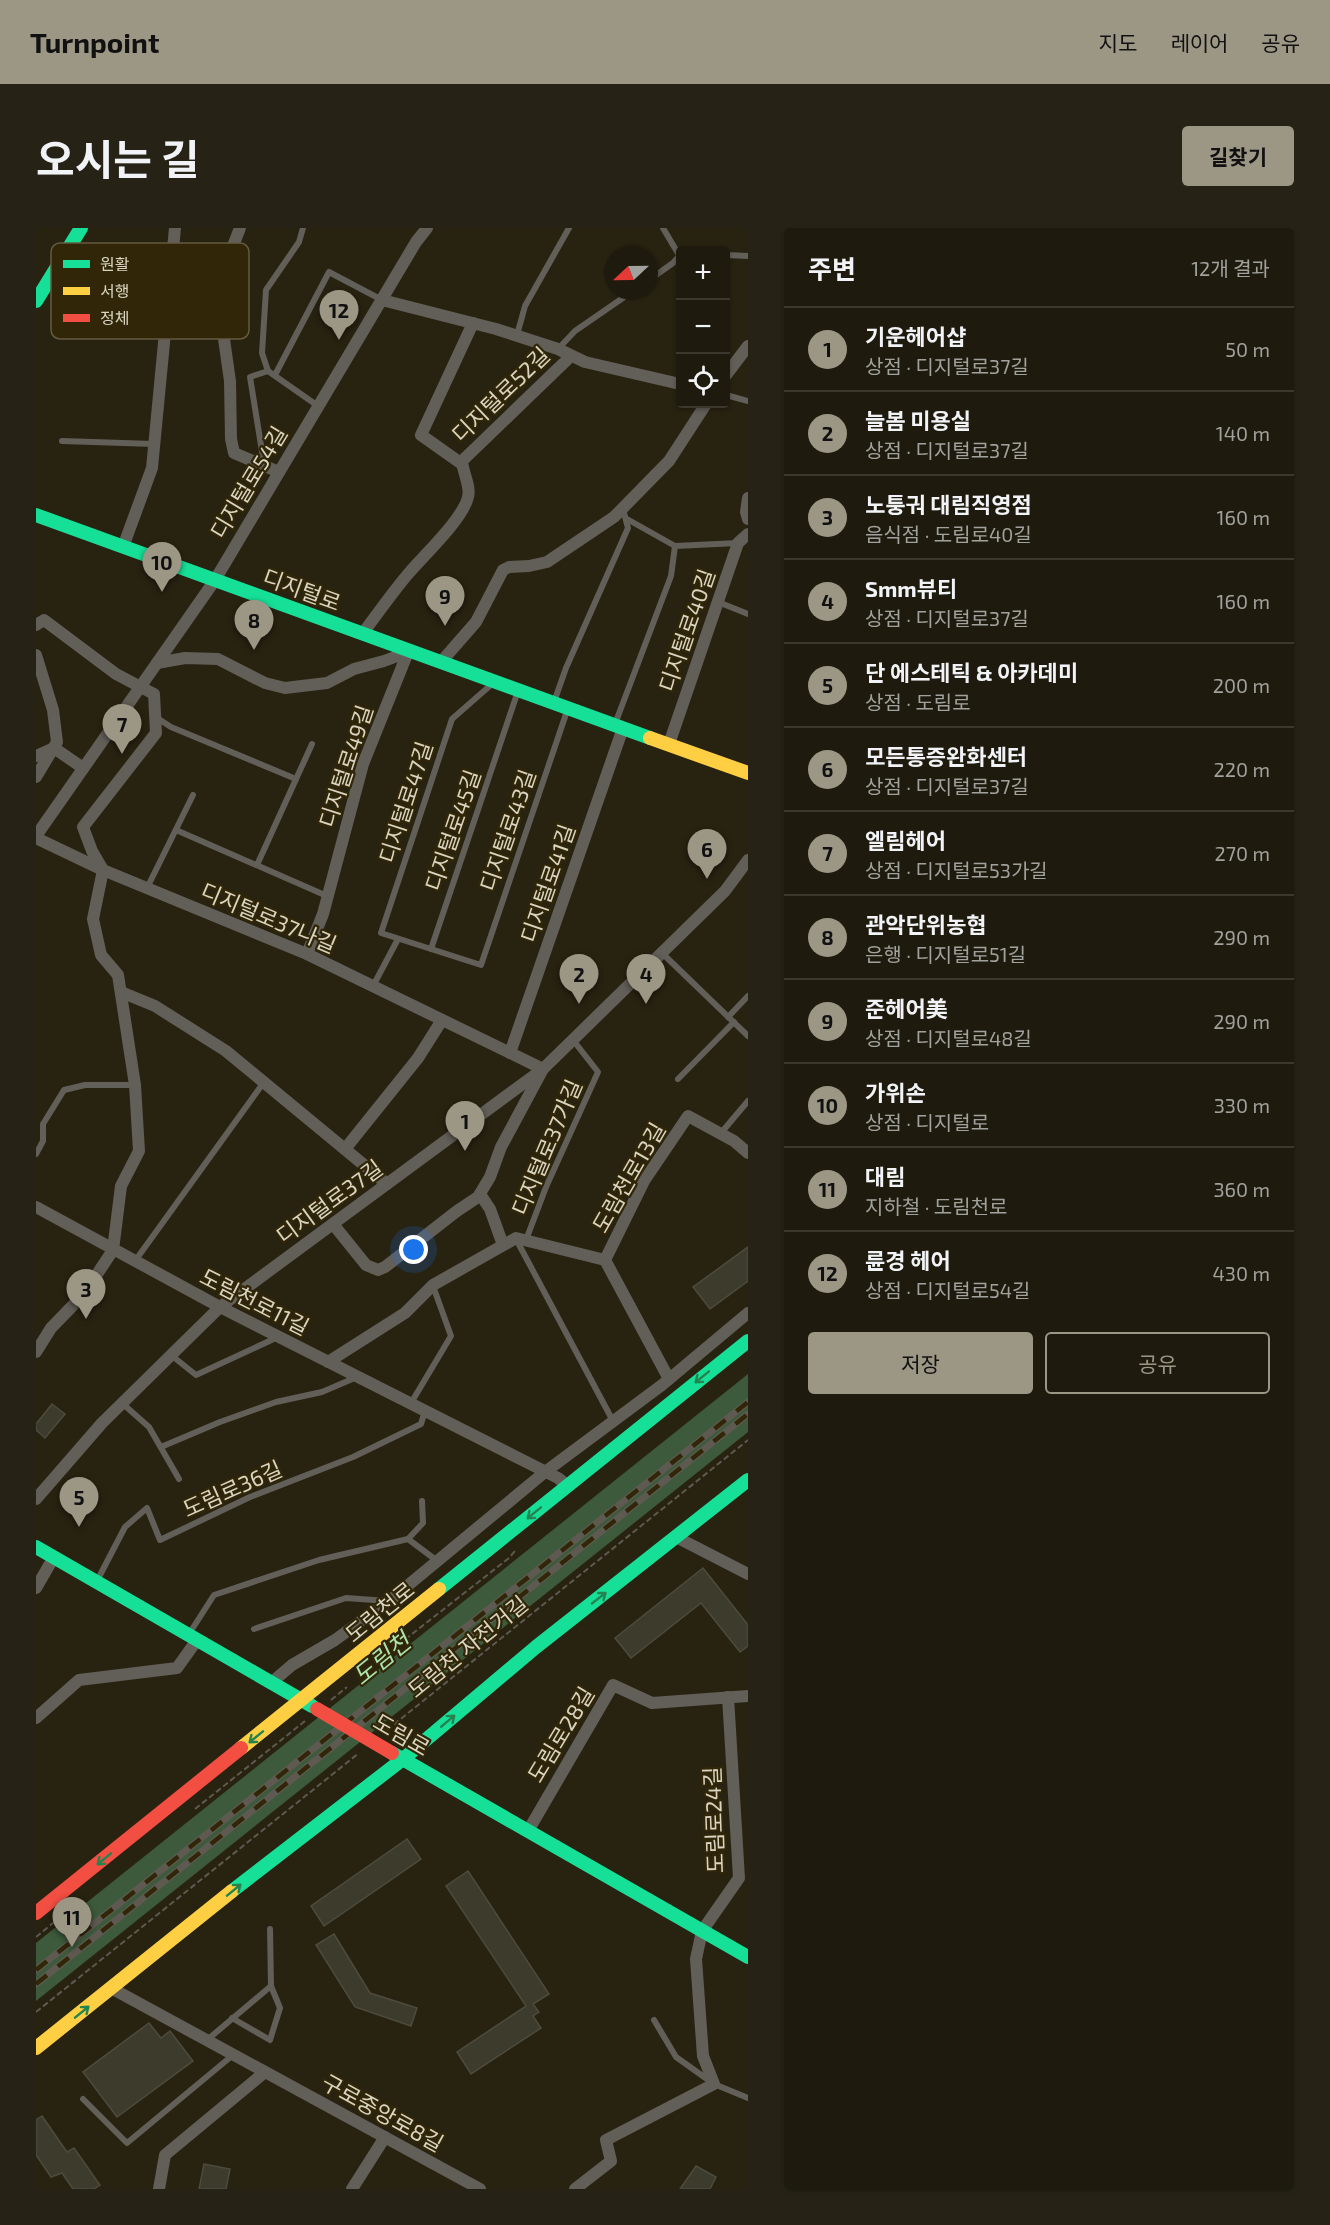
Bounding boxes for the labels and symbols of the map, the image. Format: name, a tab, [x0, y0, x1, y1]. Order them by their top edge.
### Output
legend	[51, 243, 249, 339]
north arrow	[604, 246, 658, 300]
text: 원활	[100, 254, 130, 273]
text: 서행	[100, 281, 129, 300]
pin: 12	[320, 291, 358, 340]
text: 정체	[100, 308, 129, 327]
street label: 디지털로52길	[446, 341, 554, 447]
street label: 디지털로54길	[204, 421, 292, 543]
pin: 10	[142, 542, 182, 592]
street label: 디지털로	[260, 563, 344, 615]
street label: 디지털로40길	[653, 565, 719, 695]
pin: 9	[426, 576, 464, 626]
pin: 8	[234, 600, 274, 650]
street label: 디지털로49길	[313, 701, 377, 831]
pin: 7	[102, 704, 142, 754]
street label: 디지털로47길	[373, 738, 437, 866]
street label: 디지털로45길	[419, 766, 485, 894]
street label: 디지털로43길	[474, 766, 540, 894]
street label: 디지털로41길	[515, 820, 579, 946]
pin: 6	[688, 830, 726, 879]
street label: 디지털로37나길	[197, 877, 341, 957]
pin: 2	[560, 954, 598, 1004]
pin: 4	[626, 954, 666, 1004]
street label: 디지털로37가길	[506, 1075, 586, 1219]
pin: 1	[446, 1102, 484, 1151]
street label: 도림천로13길	[586, 1118, 670, 1236]
street label: 디지털로37길	[271, 1154, 387, 1248]
your location	[399, 1235, 428, 1264]
street label: 도림천로11길	[196, 1262, 314, 1340]
pin: 3	[67, 1270, 106, 1319]
one-way arrow	[695, 1371, 711, 1384]
street label: 도림로36길	[178, 1455, 286, 1521]
pin: 5	[60, 1478, 99, 1527]
one-way arrow	[527, 1506, 542, 1520]
street label: 도림천로	[339, 1575, 419, 1647]
street label: 도림천 자전거길	[402, 1590, 532, 1702]
one-way arrow	[591, 1591, 607, 1604]
water label: 도림천	[346, 1624, 418, 1690]
street label: 도림로28길	[521, 1682, 599, 1786]
street label: 도림로	[369, 1708, 435, 1760]
one-way arrow	[440, 1714, 455, 1728]
one-way arrow	[249, 1730, 264, 1744]
street label: 도림로24길	[698, 1766, 728, 1874]
one-way arrow	[96, 1852, 112, 1865]
one-way arrow	[226, 1883, 242, 1896]
pin: 11	[52, 1898, 92, 1947]
one-way arrow	[73, 2005, 89, 2018]
street label: 구로중앙로8길	[318, 2068, 448, 2156]

